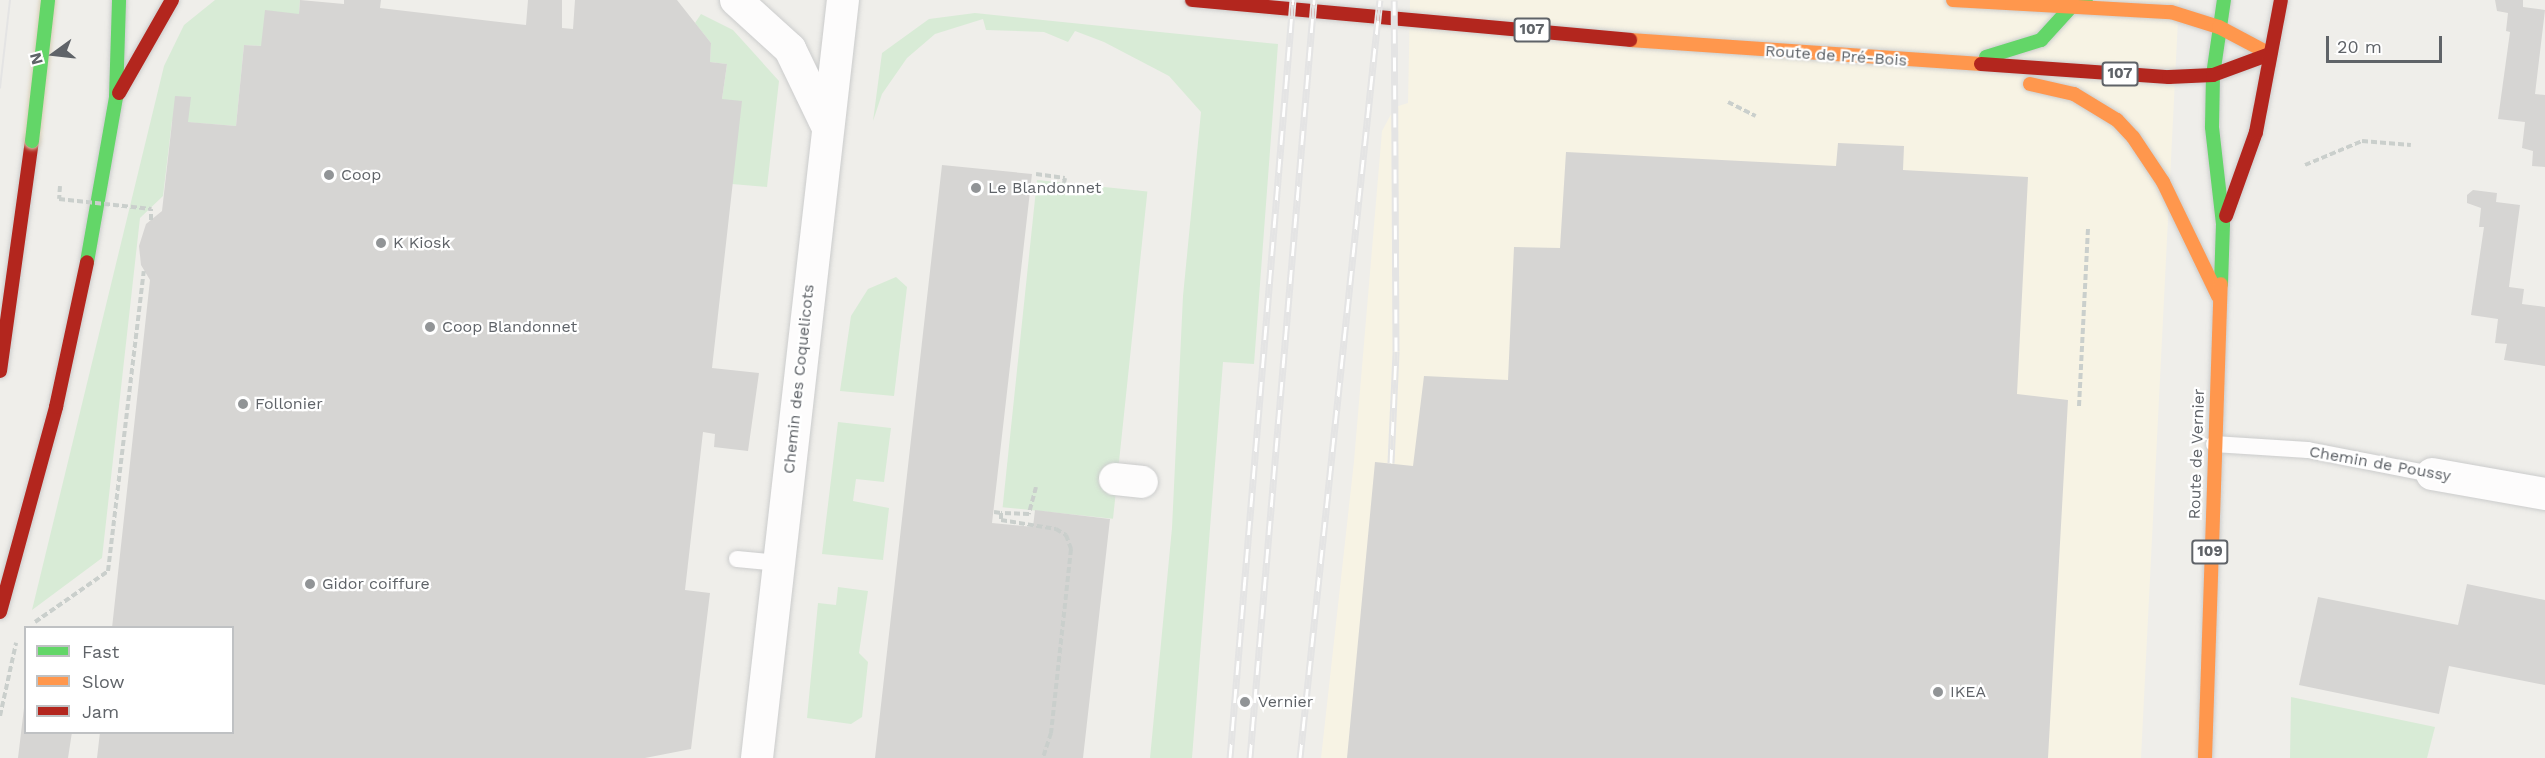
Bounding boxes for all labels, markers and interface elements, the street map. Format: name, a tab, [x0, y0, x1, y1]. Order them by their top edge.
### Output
road number: 107	[1512, 18, 1552, 42]
north arrow	[24, 24, 84, 84]
scale bar	[2329, 24, 2444, 62]
text: 20 m	[2337, 36, 2382, 57]
street label: Route de Pré-Bois	[1764, 41, 1908, 71]
text: N	[25, 51, 47, 67]
road number: 107	[2100, 62, 2140, 86]
place label: Coop	[341, 165, 381, 185]
marker: Coop	[322, 168, 336, 182]
place label: Le Blandonnet	[988, 178, 1101, 198]
marker: Le Blandonnet	[969, 181, 983, 195]
place label: K Kiosk	[393, 233, 451, 253]
marker: K Kiosk	[374, 236, 388, 250]
street label: Chemin des Coquelicots	[779, 283, 819, 475]
place label: Coop Blandonnet	[442, 317, 577, 337]
marker: Coop Blandonnet	[423, 320, 437, 334]
street label: Route de Vernier	[2185, 388, 2209, 520]
place label: Follonier	[255, 394, 323, 414]
marker: Follonier	[236, 397, 250, 411]
street label: Chemin de Poussy	[2308, 442, 2452, 486]
road number: 109	[2190, 540, 2230, 564]
place label: Gidor coiffure	[322, 574, 430, 594]
marker: Gidor coiffure	[303, 577, 317, 591]
legend	[24, 626, 234, 734]
text: Fast	[82, 641, 119, 662]
text: Slow	[82, 671, 125, 692]
place label: IKEA	[1950, 682, 1986, 702]
marker: IKEA	[1931, 685, 1945, 699]
place label: Vernier	[1258, 692, 1313, 712]
marker: Vernier	[1236, 693, 1254, 711]
text: Jam	[82, 701, 119, 722]

